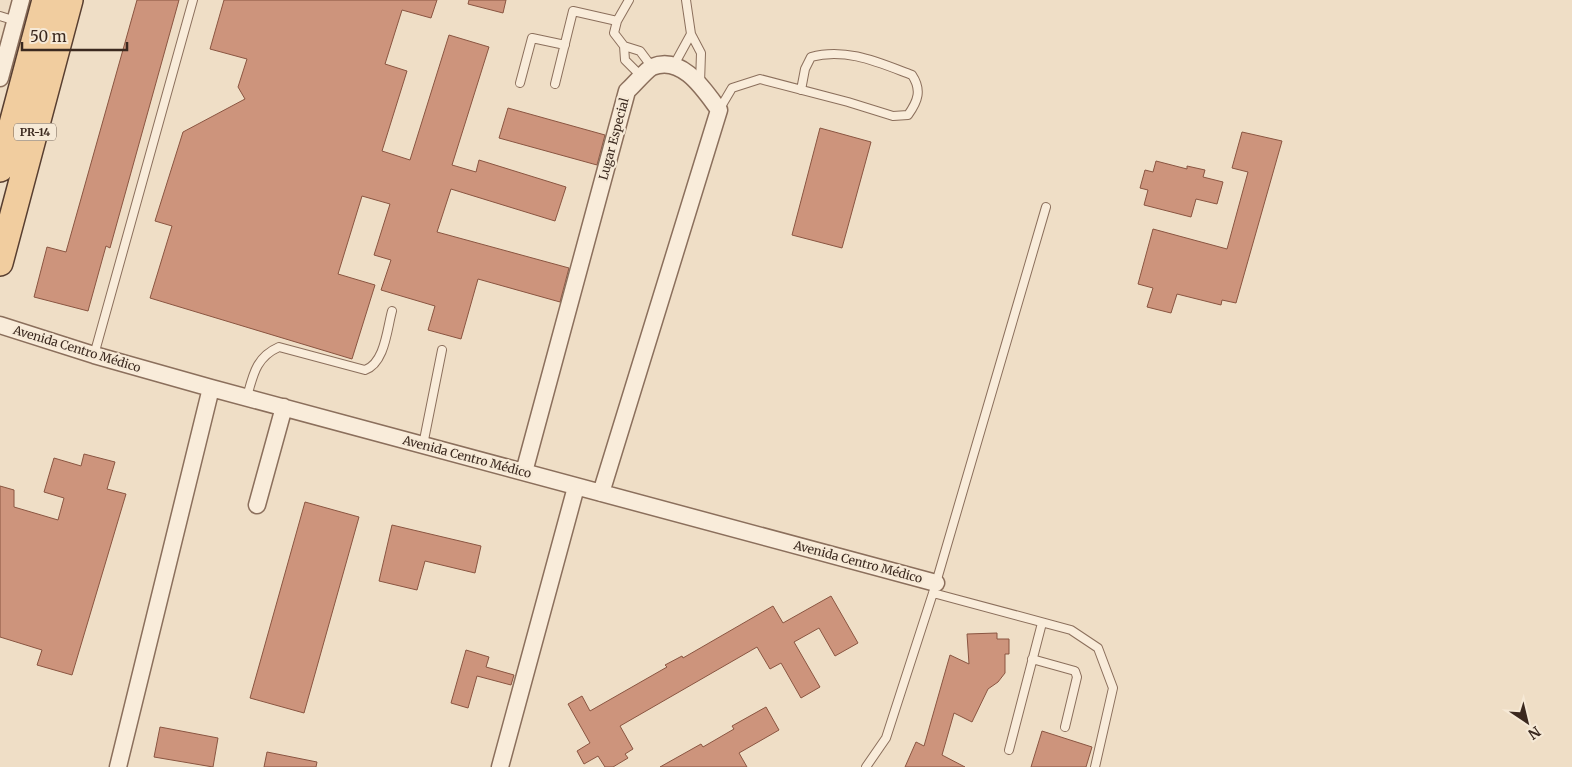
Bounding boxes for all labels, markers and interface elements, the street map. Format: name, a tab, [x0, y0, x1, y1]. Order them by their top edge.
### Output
scale bar	[22, 20, 128, 52]
text: 50 m	[30, 27, 67, 46]
street label: Lugar Especial	[595, 96, 632, 182]
road number: PR-14	[14, 124, 56, 140]
street label: Avenida Centro Médico	[11, 322, 143, 375]
street label: Avenida Centro Médico	[400, 432, 533, 481]
street label: Avenida Centro Médico	[791, 537, 924, 586]
north arrow	[1502, 697, 1552, 747]
text: N	[1525, 722, 1544, 743]

